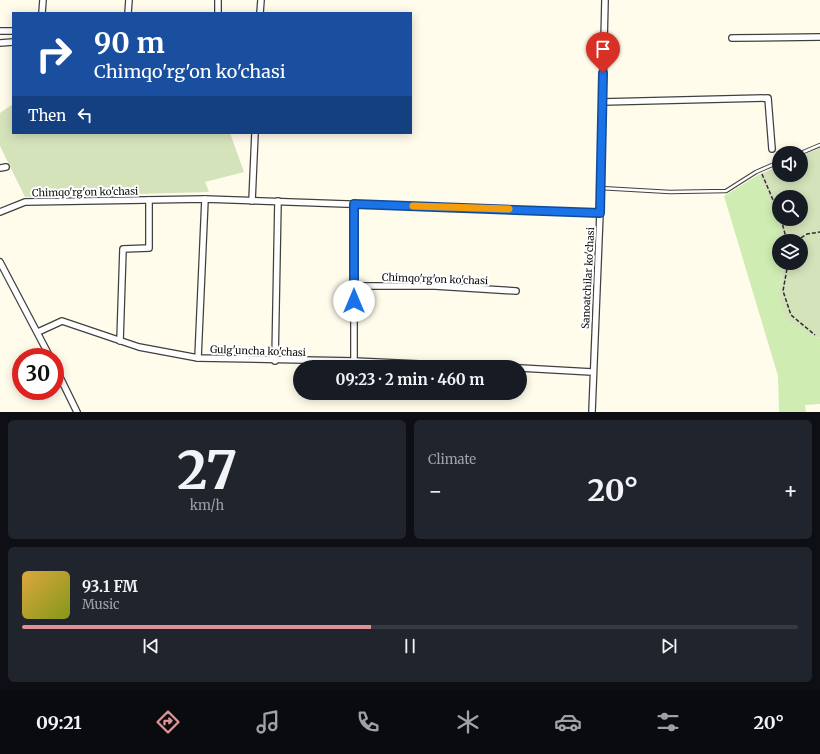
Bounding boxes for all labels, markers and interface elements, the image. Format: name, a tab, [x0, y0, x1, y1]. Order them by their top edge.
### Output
text: 90 m	[94, 25, 165, 61]
icon: right	[28, 28, 80, 80]
pin	[586, 32, 620, 73]
icon: arrive	[592, 38, 614, 60]
text: Chimqo'rg'on ko'chasi	[94, 60, 285, 83]
icon: left	[74, 104, 96, 126]
text: Then	[28, 106, 66, 125]
map controls	[772, 146, 808, 270]
button: sound	[772, 146, 808, 182]
street label: Chimqo'rg'on ko'chasi	[32, 185, 138, 199]
button: search	[772, 190, 808, 226]
street label: Sanoatchilar ko'chasi	[579, 227, 597, 329]
button: layers	[772, 234, 808, 270]
street label: Chimqo'rg'on ko'chasi	[382, 271, 488, 287]
position arrow	[333, 280, 375, 322]
street label: Gulg'uncha ko'chasi	[210, 343, 306, 359]
speed limit sign: 30	[12, 348, 64, 400]
text: 09:23 · 2 min · 460 m	[336, 370, 484, 389]
text: 27	[177, 438, 237, 503]
text: Climate	[428, 451, 476, 468]
text: 20°	[588, 471, 638, 509]
text: −	[428, 477, 443, 505]
text: +	[783, 477, 798, 505]
text: km/h	[190, 497, 224, 514]
text: 93.1 FM	[82, 577, 138, 596]
text: Music	[82, 596, 120, 613]
icon: previous	[140, 635, 162, 657]
icon: pause	[399, 635, 421, 657]
icon: next	[658, 635, 680, 657]
icon: directions	[154, 708, 182, 736]
icon: music	[254, 708, 282, 736]
icon: phone	[354, 708, 382, 736]
icon: climate	[454, 708, 482, 736]
icon: car	[554, 708, 582, 736]
icon: filters	[654, 708, 682, 736]
text: 09:21	[36, 711, 82, 734]
text: 20°	[753, 711, 784, 734]

